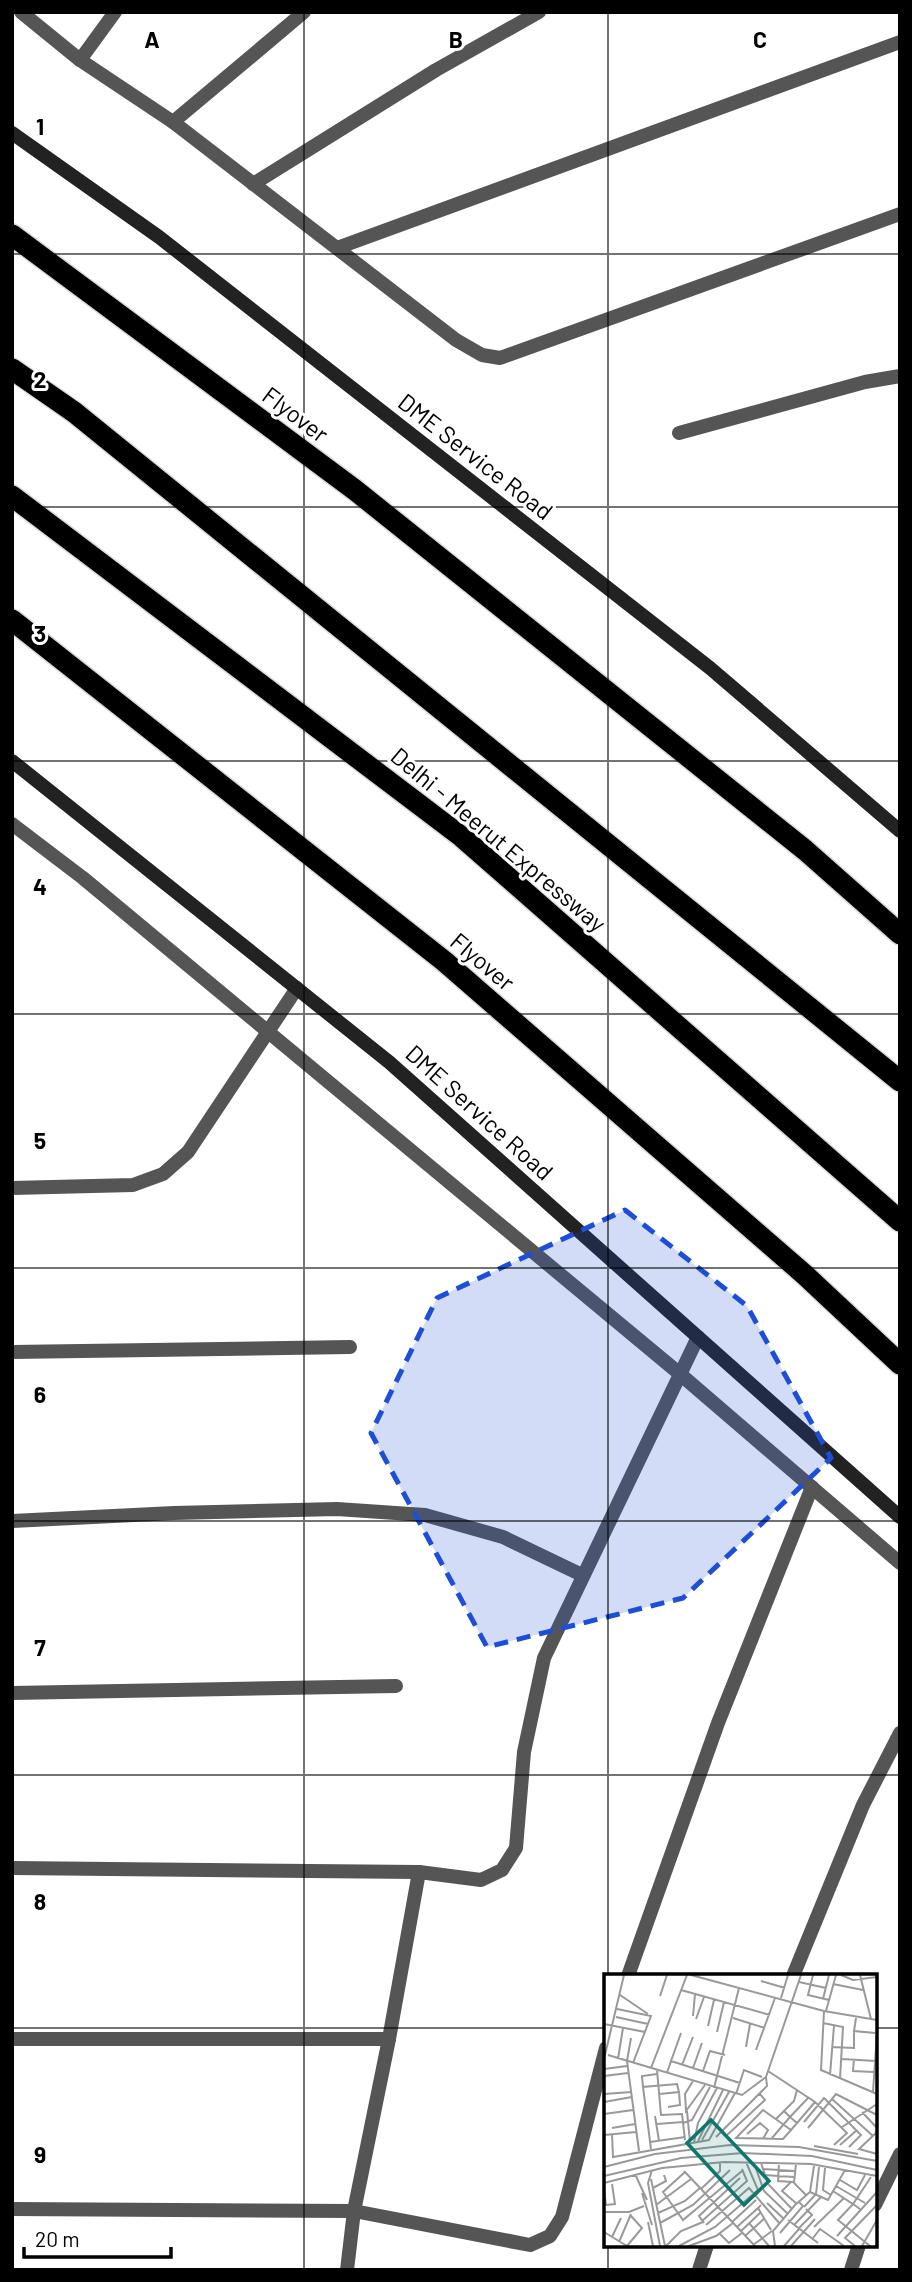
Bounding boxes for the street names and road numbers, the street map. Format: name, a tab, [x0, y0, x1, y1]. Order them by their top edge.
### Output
street label: Flyover	[257, 380, 335, 448]
street label: DME Service Road	[393, 387, 559, 525]
street label: Delhi - Meerut Expressway	[386, 741, 612, 937]
street label: Flyover	[445, 926, 521, 996]
street label: DME Service Road	[400, 1038, 560, 1186]

